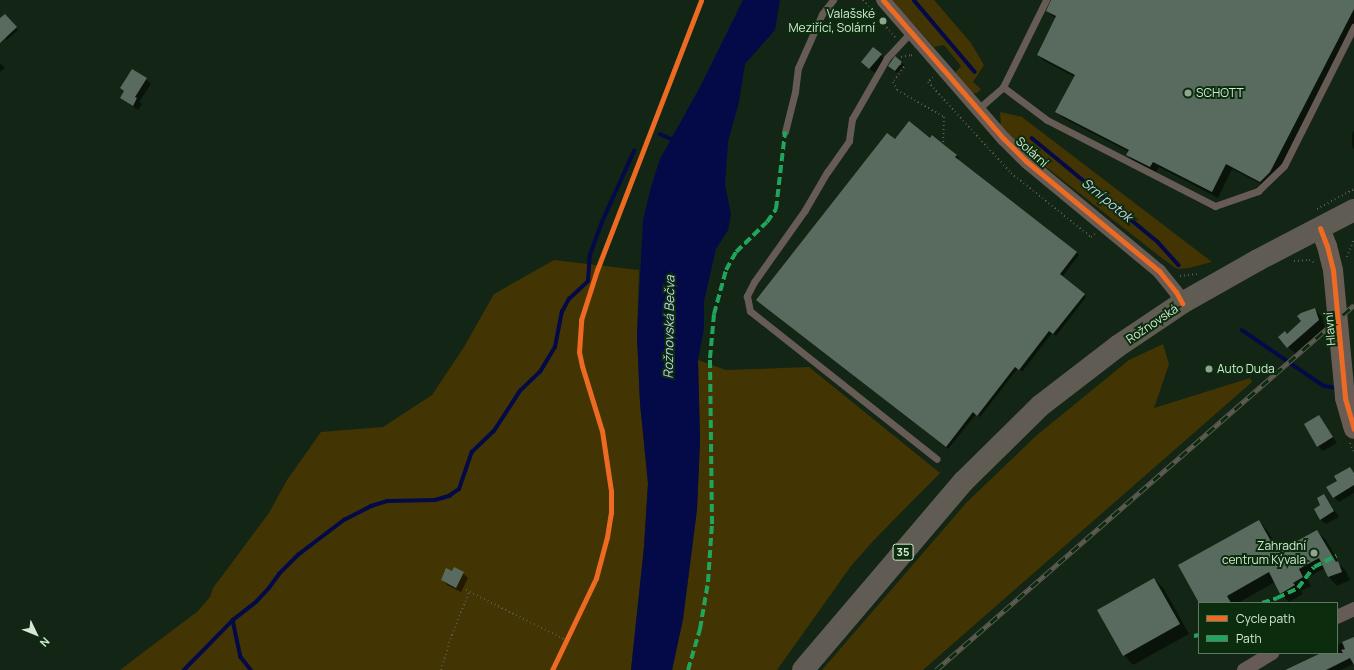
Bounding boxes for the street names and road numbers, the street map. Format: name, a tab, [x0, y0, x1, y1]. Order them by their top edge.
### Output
street label: Solární	[1013, 134, 1051, 170]
street label: Rožnovská	[1123, 301, 1181, 347]
street label: Hlavní	[1321, 312, 1339, 346]
road number: 35	[892, 543, 914, 561]

